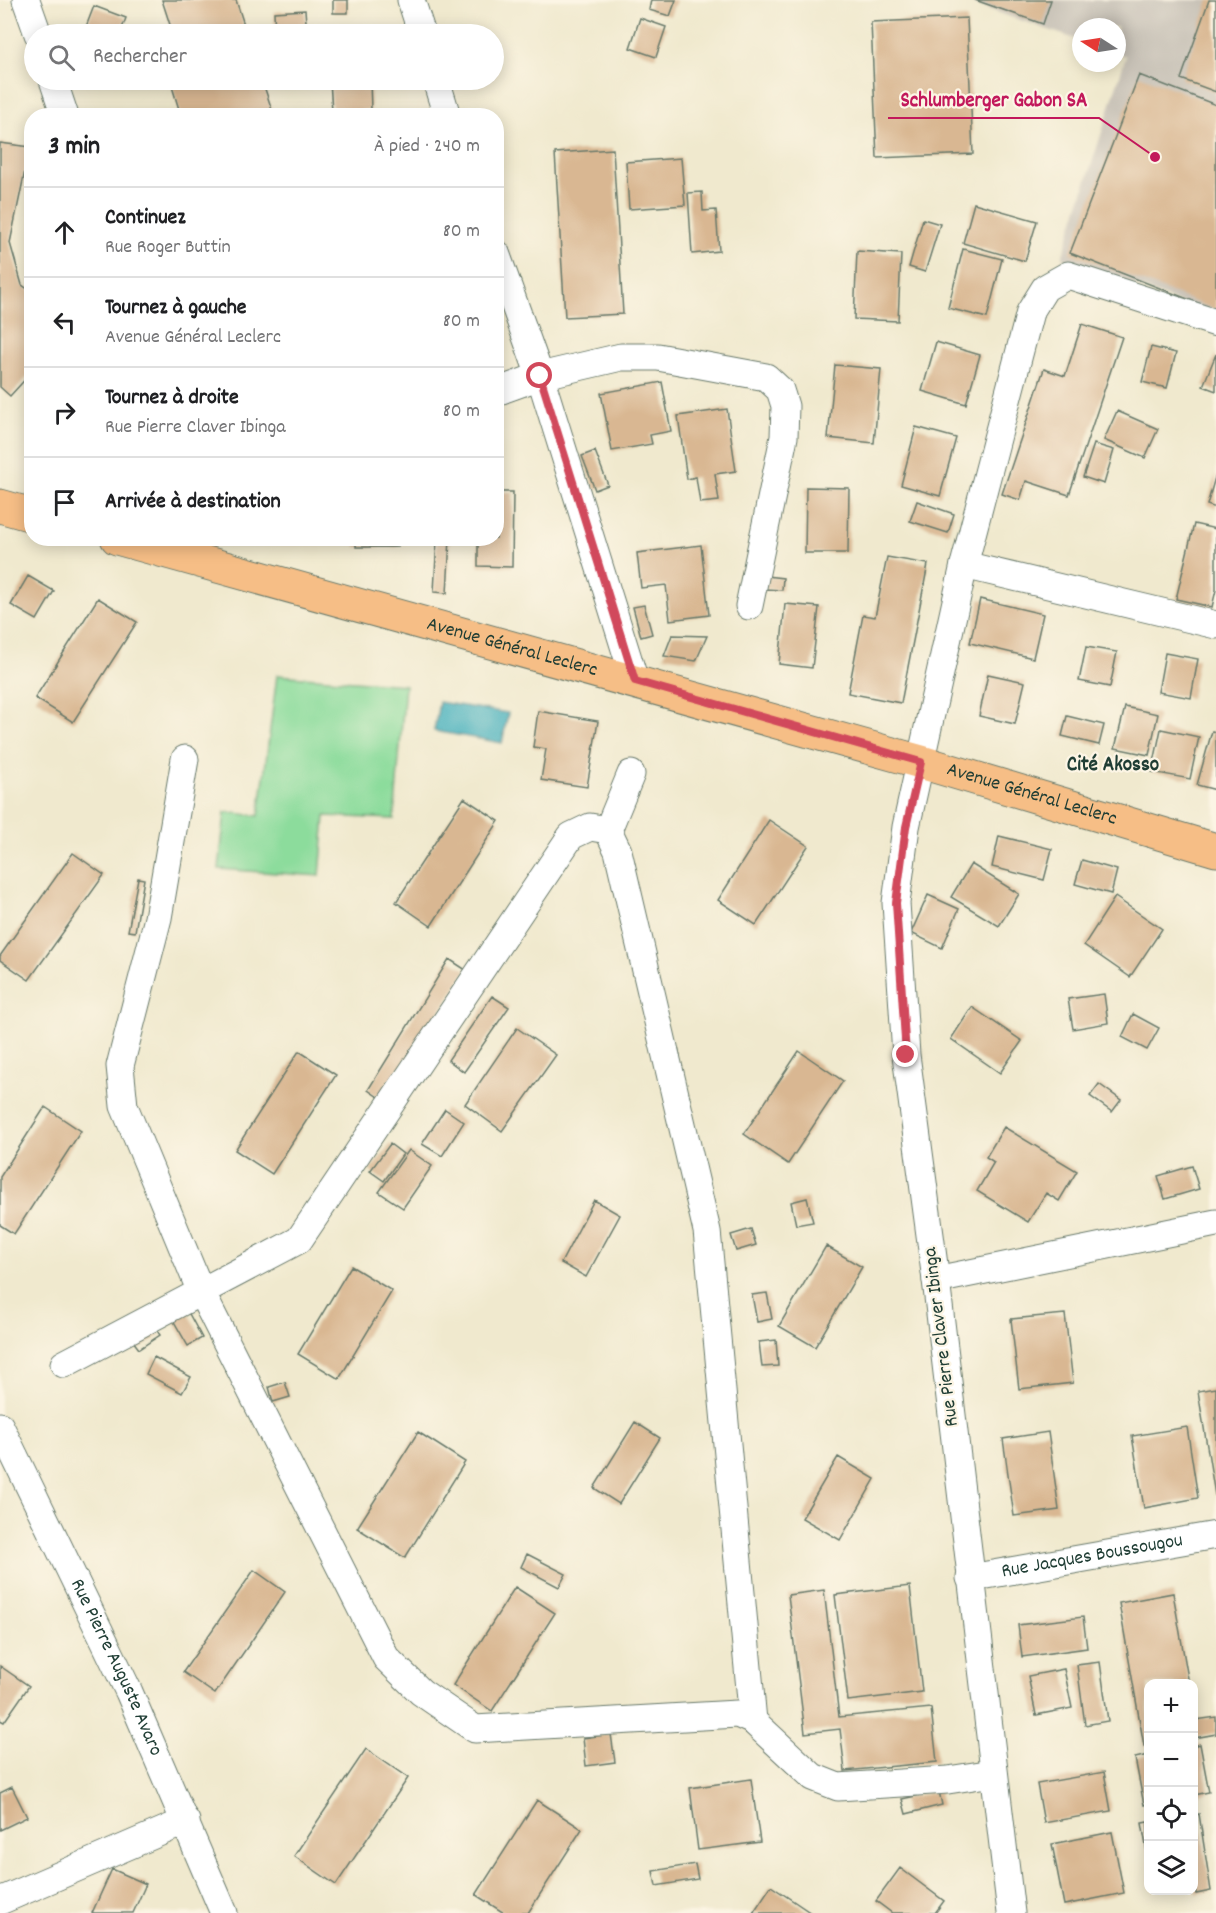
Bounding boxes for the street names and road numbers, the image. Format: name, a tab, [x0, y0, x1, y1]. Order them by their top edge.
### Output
street label: Avenue Général Leclerc	[423, 611, 601, 685]
street label: Avenue Général Leclerc	[943, 756, 1120, 834]
street label: Rue Pierre Claver Ibinga	[917, 1245, 967, 1428]
street label: Rue Jacques Boussougou	[999, 1527, 1185, 1586]
street label: Rue Pierre Auguste Avaro	[62, 1574, 169, 1761]

